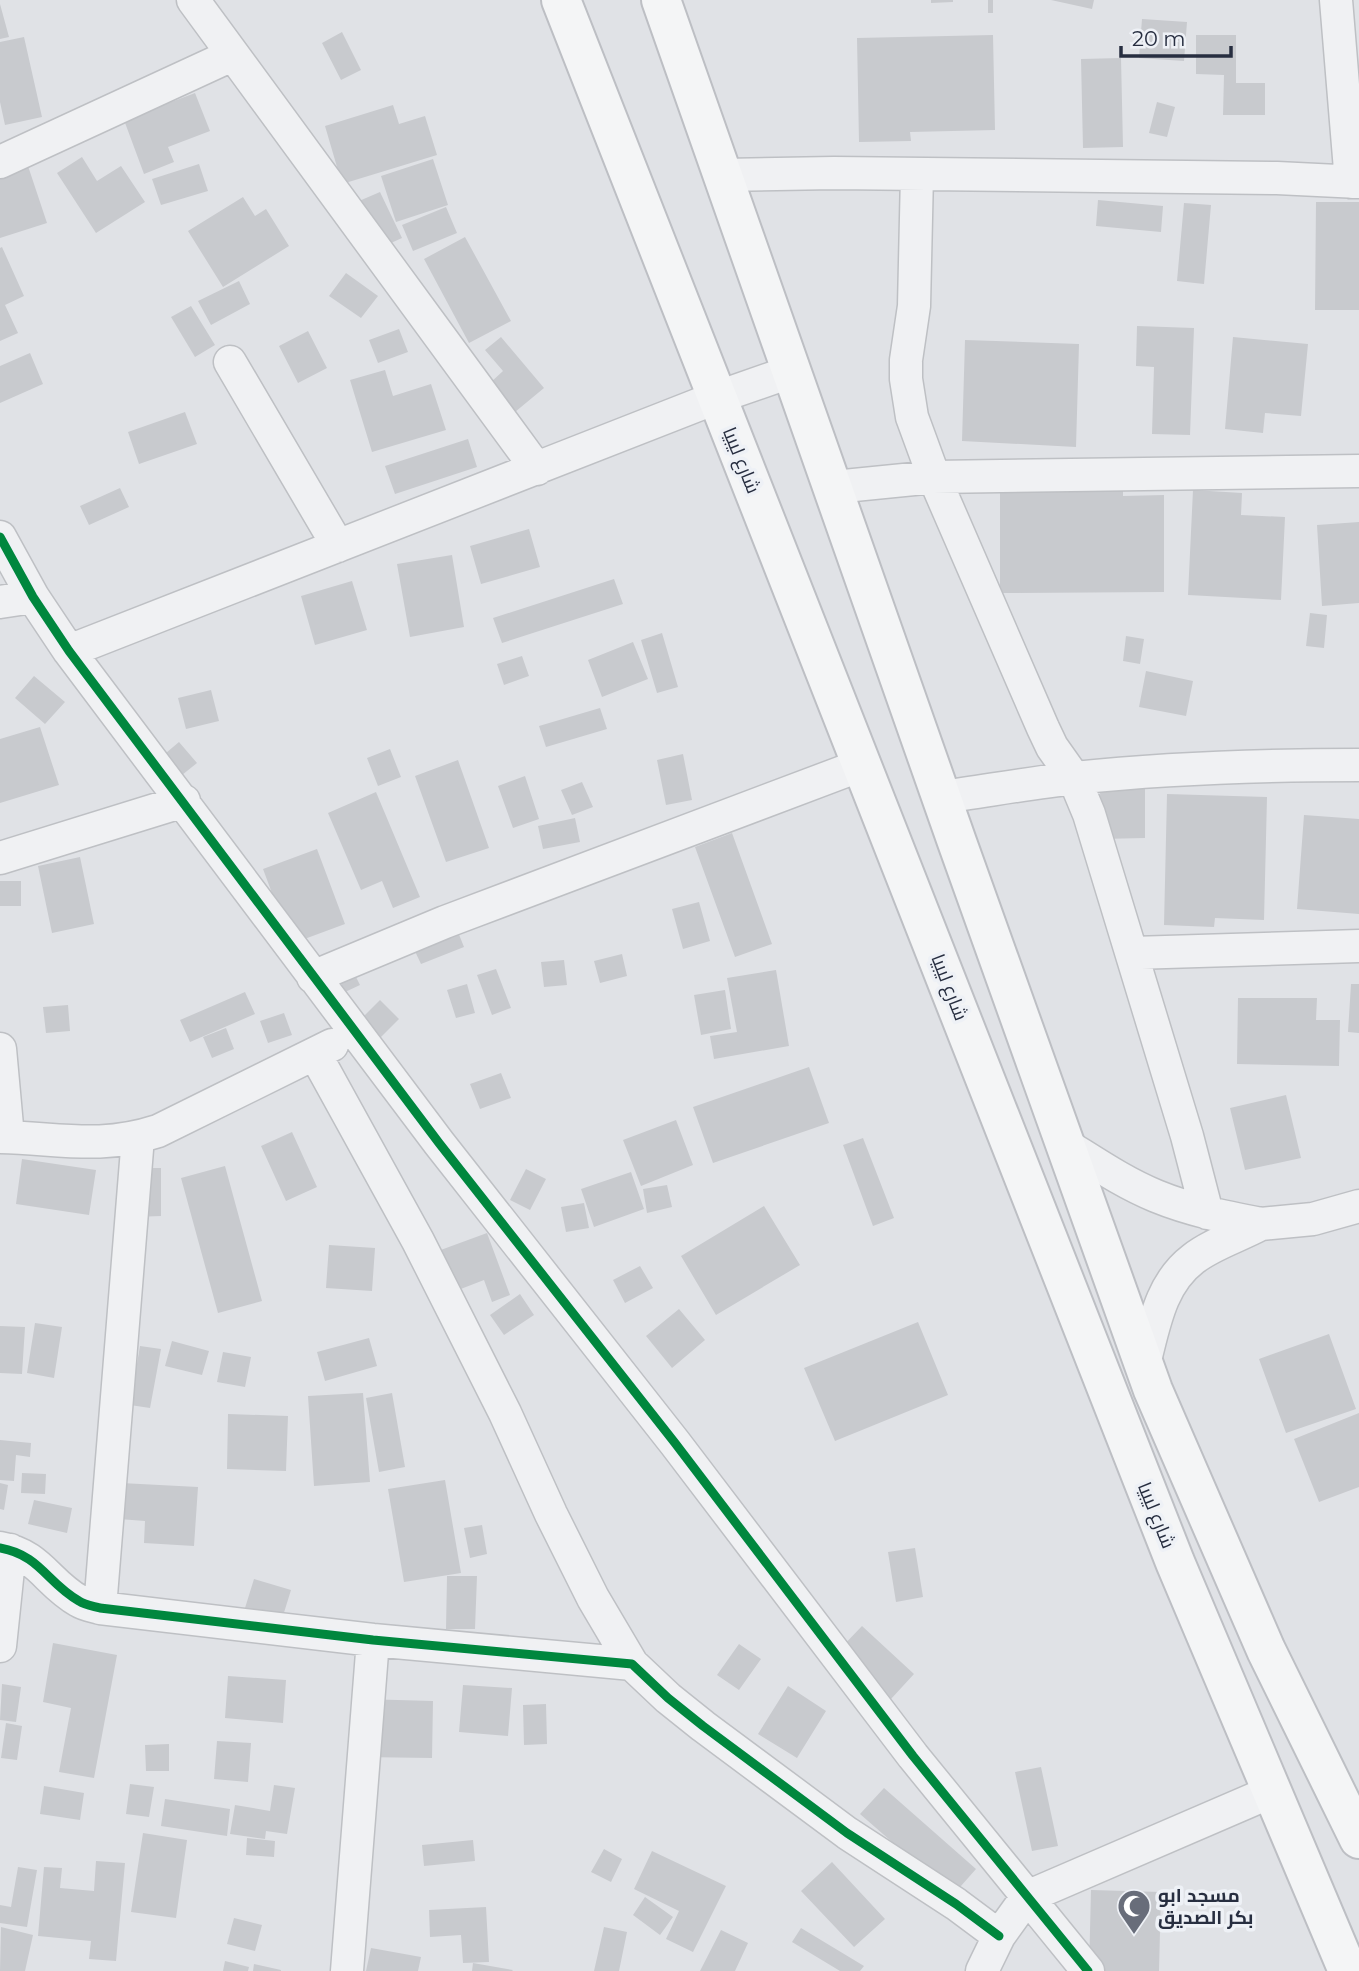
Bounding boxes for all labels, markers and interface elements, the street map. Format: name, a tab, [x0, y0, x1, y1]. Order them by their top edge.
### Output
scale bar	[1121, 14, 1231, 58]
text: 20 m	[1132, 26, 1186, 51]
street label: شارع ليبيا	[716, 424, 765, 497]
street label: شارع ليبيا	[924, 951, 973, 1024]
street label: شارع ليبيا	[1131, 1479, 1180, 1552]
place label: مسجد ابو بكر الصديق	[1158, 1884, 1254, 1929]
mosque icon: مسجد ابو بكر الصديق	[1115, 1887, 1153, 1936]

